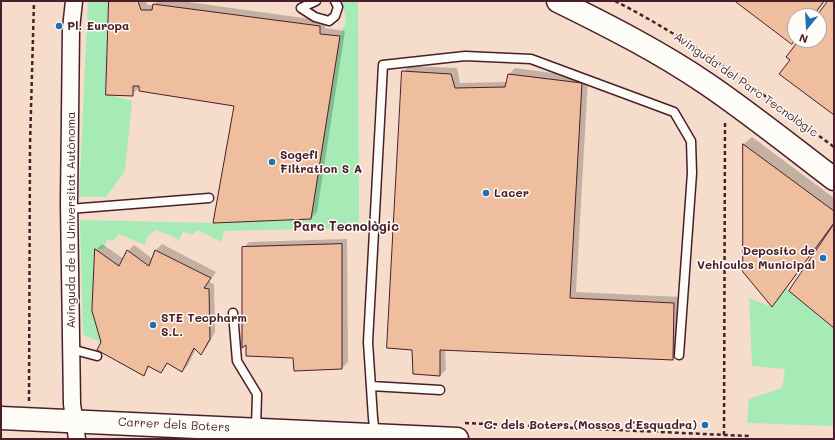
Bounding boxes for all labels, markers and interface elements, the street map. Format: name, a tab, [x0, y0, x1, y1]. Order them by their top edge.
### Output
north arrow	[787, 8, 827, 48]
place label: Pl. Europa	[67, 19, 129, 33]
marker: Pl. Europa	[54, 21, 64, 31]
street label: Avinguda del Parc Tecnològic	[671, 30, 821, 140]
text: N	[797, 31, 810, 47]
street label: Avinguda de la Universitat Autònoma	[64, 112, 78, 328]
place label: Sogefi Filtration S A	[280, 148, 362, 176]
marker: Sogefi Filtration S A	[267, 157, 277, 167]
place label: Lacer	[494, 186, 529, 200]
marker: Lacer	[481, 188, 491, 198]
district label: Parc Tecnològic	[293, 219, 399, 235]
place label: Deposito de Vehiculos Municipal	[697, 244, 815, 272]
marker: Deposito de Vehiculos Municipal	[818, 253, 828, 263]
place label: STE Tecpharm S.L.	[161, 311, 247, 339]
marker: STE Tecpharm S.L.	[148, 320, 158, 330]
street label: Carrer dels Boters	[118, 415, 230, 435]
place label: C. dels Boters (Mossos d'Esquadra)	[484, 418, 697, 432]
marker: C. dels Boters (Mossos d'Esquadra)	[700, 420, 710, 430]

